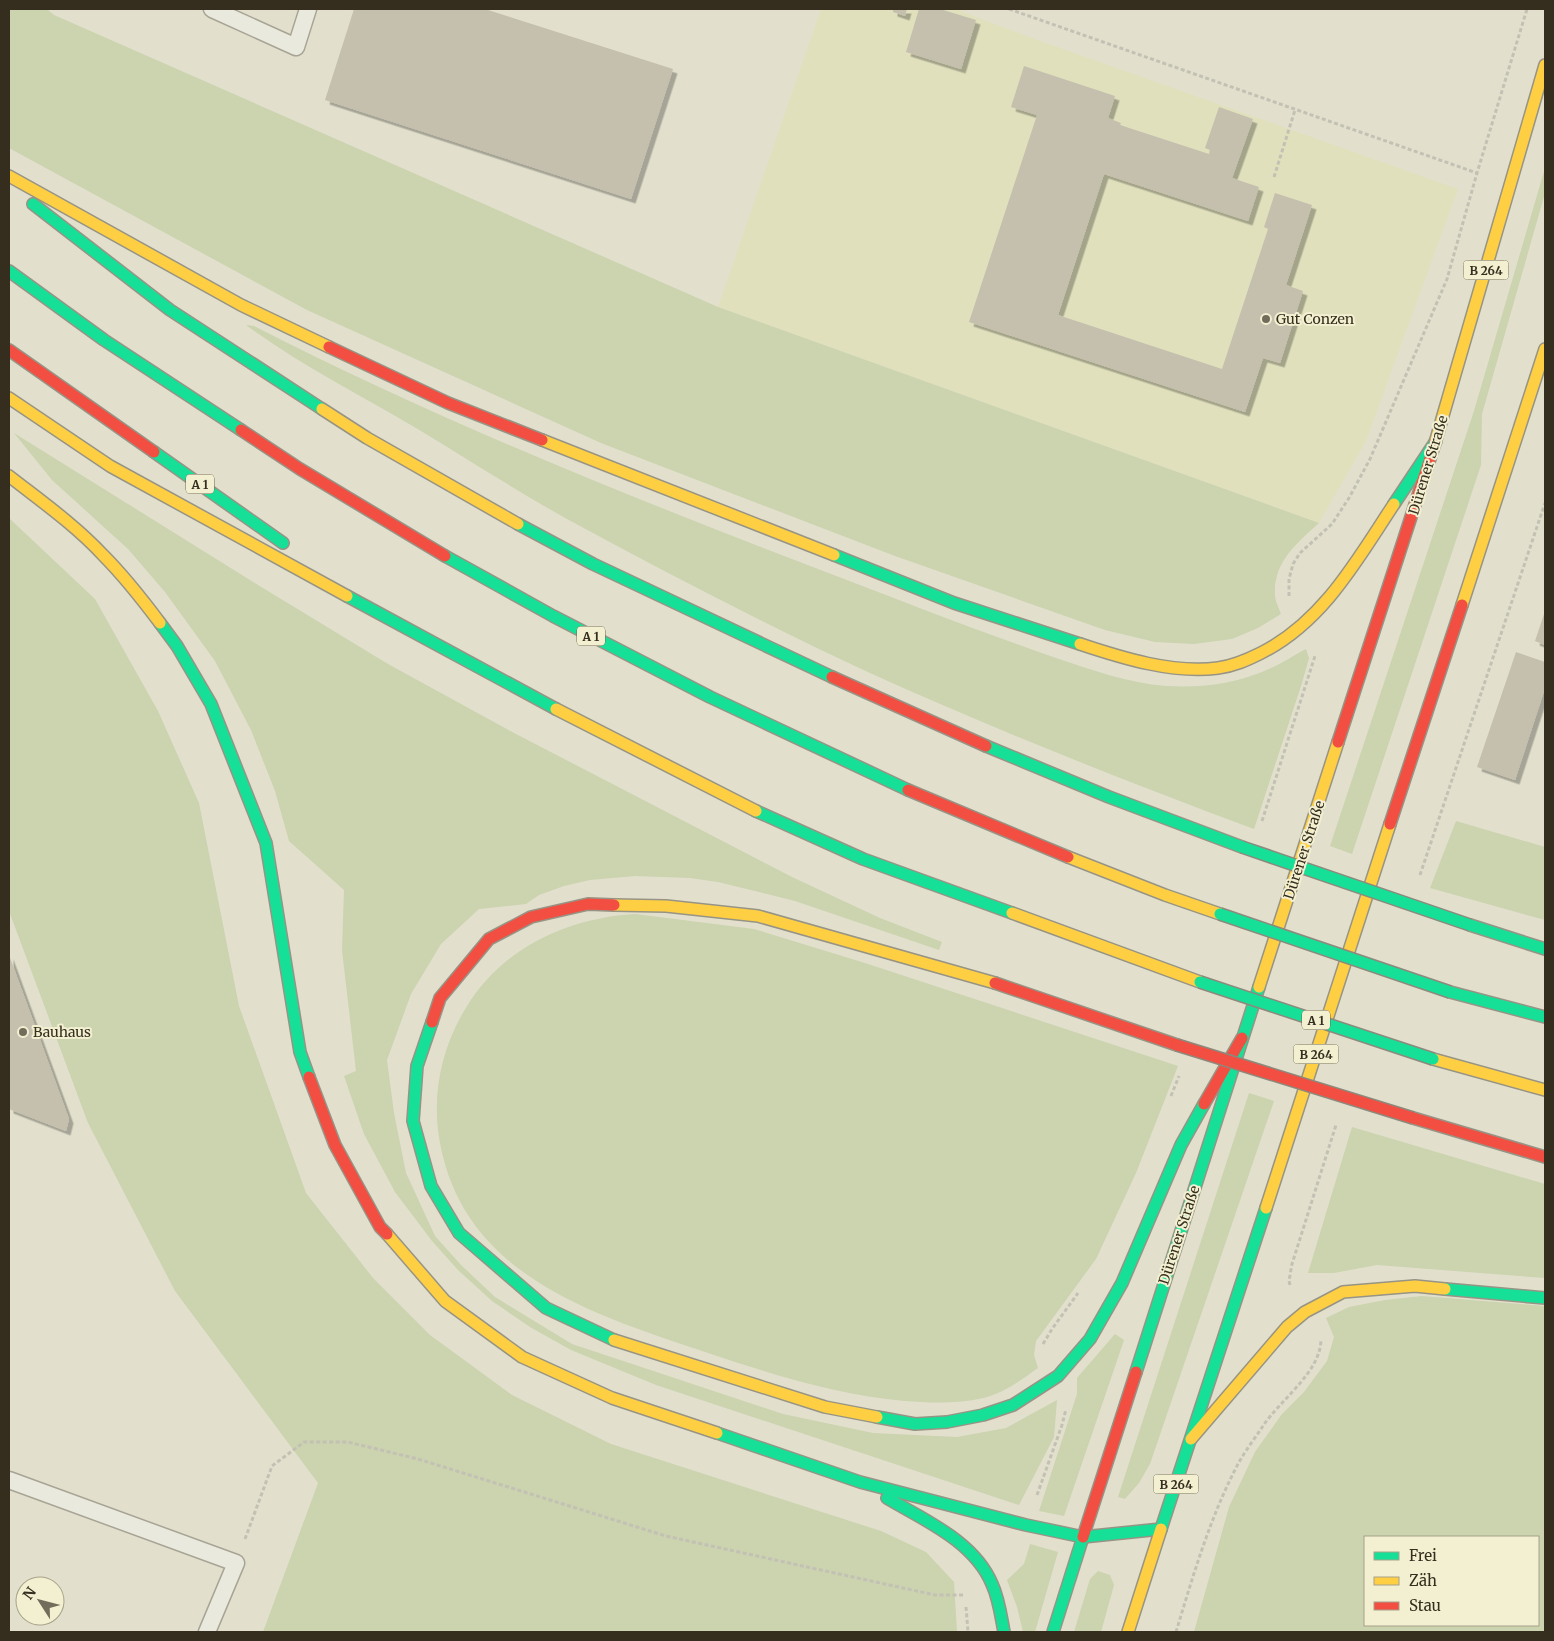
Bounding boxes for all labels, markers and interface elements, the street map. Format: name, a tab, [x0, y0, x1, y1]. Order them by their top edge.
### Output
road number: B 264	[1464, 260, 1508, 280]
place label: Gut Conzen	[1276, 310, 1354, 328]
marker: Gut Conzen	[1260, 313, 1272, 325]
street label: Dürener Straße	[1404, 413, 1452, 517]
road number: A 1	[186, 474, 214, 494]
road number: A 1	[577, 626, 605, 646]
street label: Dürener Straße	[1280, 798, 1328, 902]
road number: A 1	[1302, 1010, 1330, 1030]
place label: Bauhaus	[33, 1023, 91, 1041]
marker: Bauhaus	[17, 1026, 29, 1038]
road number: B 264	[1294, 1044, 1338, 1064]
street label: Dürener Straße	[1155, 1183, 1203, 1287]
road number: B 264	[1154, 1475, 1198, 1494]
legend	[1364, 1536, 1539, 1626]
text: Frei	[1409, 1546, 1437, 1565]
text: Zäh	[1409, 1571, 1437, 1590]
north arrow	[15, 1576, 65, 1626]
text: N	[19, 1584, 40, 1603]
text: Stau	[1409, 1596, 1441, 1615]

